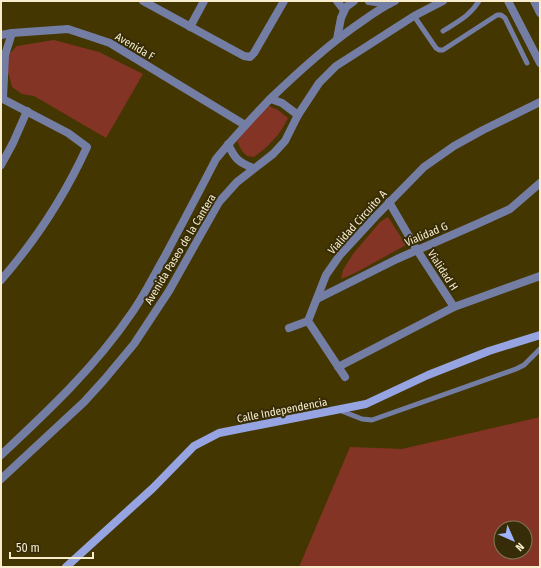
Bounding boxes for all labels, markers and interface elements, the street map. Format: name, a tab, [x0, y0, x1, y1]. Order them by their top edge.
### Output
street label: Avenida F	[113, 30, 157, 63]
street label: Vialidad Circuito A	[325, 187, 390, 257]
street label: Avenida Paseo de la Cantera	[142, 192, 219, 307]
street label: Vialidad G	[403, 220, 450, 249]
street label: Vialidad H	[425, 248, 460, 293]
street label: Calle Independencia	[236, 395, 328, 426]
north arrow	[493, 520, 533, 560]
scale bar	[10, 534, 93, 560]
text: N	[513, 540, 527, 554]
text: 50 m	[16, 541, 40, 555]

